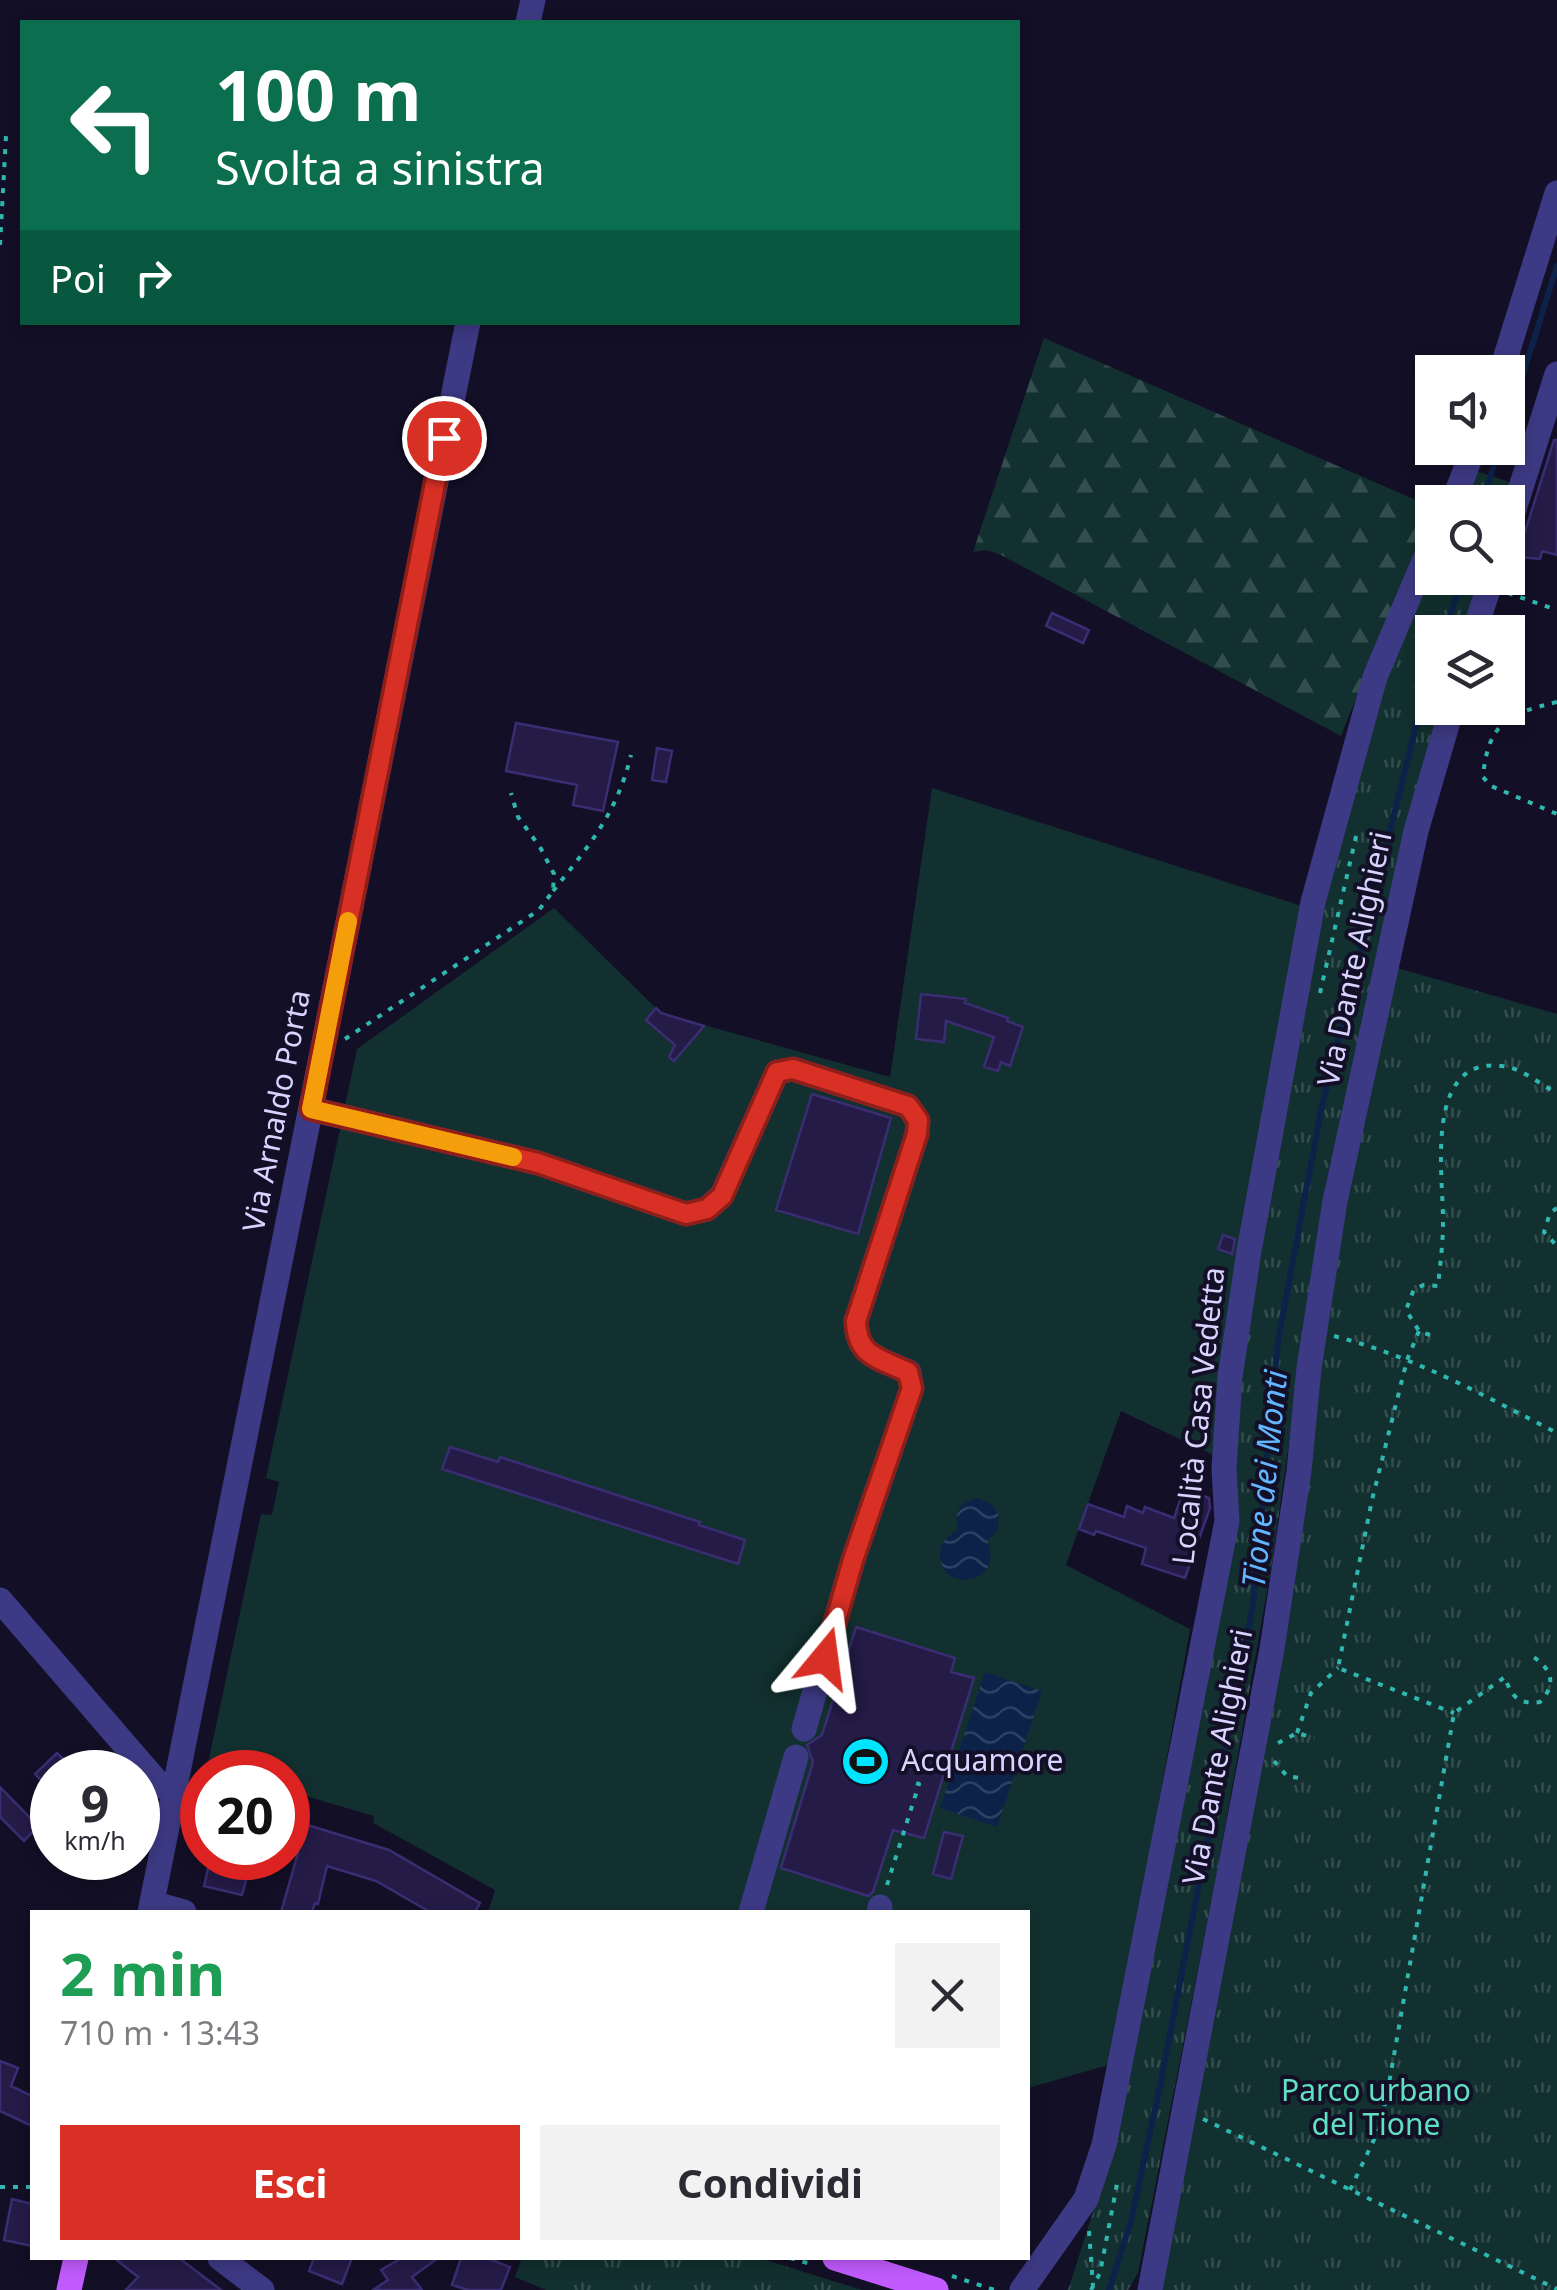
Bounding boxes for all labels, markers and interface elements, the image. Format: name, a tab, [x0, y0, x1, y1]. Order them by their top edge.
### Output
text: 100 m	[215, 46, 422, 142]
icon: left	[50, 60, 180, 190]
text: Svolta a sinistra	[215, 137, 545, 198]
icon: right	[126, 250, 181, 305]
text: Poi	[50, 252, 106, 304]
map controls	[1415, 355, 1525, 725]
button: sound	[1415, 355, 1525, 465]
pin	[402, 396, 487, 481]
icon: arrive	[417, 411, 472, 466]
button: search	[1415, 485, 1525, 595]
button: layers	[1415, 615, 1525, 725]
street label: Via Dante Alighieri	[1306, 827, 1401, 1090]
street label: Via Arnaldo Porta	[232, 986, 319, 1235]
street label: Località Casa Vedetta	[1161, 1265, 1234, 1567]
water label: Tione dei Monti	[1231, 1367, 1296, 1590]
position arrow	[773, 1606, 877, 1710]
street label: Via Dante Alighieri	[1172, 1625, 1261, 1888]
sports icon: Acquamore	[840, 1735, 892, 1787]
place label: Acquamore	[901, 1739, 1063, 1780]
speed limit sign: 20	[180, 1750, 310, 1880]
text: 9	[81, 1769, 109, 1837]
text: km/h	[64, 1823, 126, 1857]
text: 2 min	[60, 1932, 225, 2014]
button: close	[895, 1943, 1000, 2048]
text: 710 m · 13:43	[60, 2011, 260, 2054]
park label: Parco urbano del Tione	[1281, 2069, 1471, 2144]
button: Esci	[60, 2125, 520, 2240]
button: Condividi	[540, 2125, 1000, 2240]

